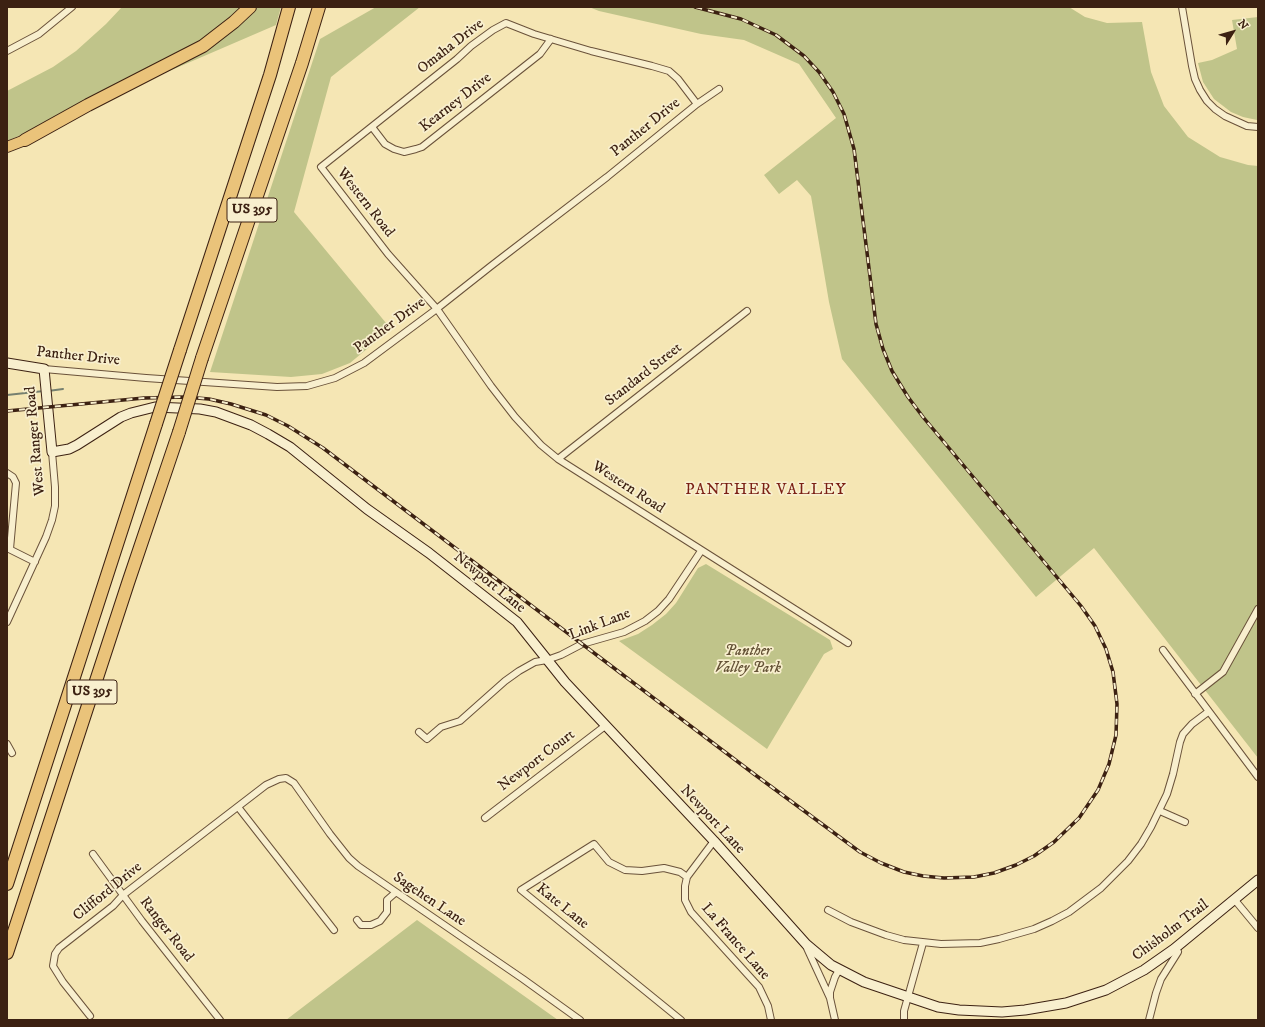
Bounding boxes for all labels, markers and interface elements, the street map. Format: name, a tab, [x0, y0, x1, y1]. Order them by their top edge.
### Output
north arrow	[1213, 12, 1253, 52]
street label: Omaha Drive	[414, 16, 488, 78]
text: N	[1234, 17, 1251, 33]
street label: Kearney Drive	[416, 69, 496, 137]
street label: Panther Drive	[608, 95, 684, 161]
street label: Western Road	[332, 165, 398, 241]
road number: US 395	[227, 198, 277, 222]
street label: Panther Drive	[351, 294, 429, 358]
street label: Standard Street	[602, 339, 686, 411]
street label: Panther Drive	[35, 344, 121, 370]
street label: West Ranger Road	[22, 386, 50, 496]
street label: Western Road	[588, 458, 668, 518]
district label: PANTHER VALLEY	[685, 481, 847, 501]
street label: Newport Lane	[449, 549, 529, 617]
street label: Link Lane	[567, 605, 633, 645]
park label: Panther Valley Park	[715, 643, 781, 678]
road number: US 395	[67, 680, 117, 704]
street label: Newport Court	[495, 726, 579, 796]
street label: Newport Lane	[676, 782, 748, 858]
street label: Clifford Drive	[70, 859, 146, 925]
street label: Sagehen Lane	[389, 869, 469, 931]
street label: Kate Lane	[532, 880, 592, 934]
street label: Ranger Road	[135, 894, 197, 966]
street label: Chisholm Trail	[1129, 896, 1213, 966]
street label: La France Lane	[697, 900, 773, 984]

